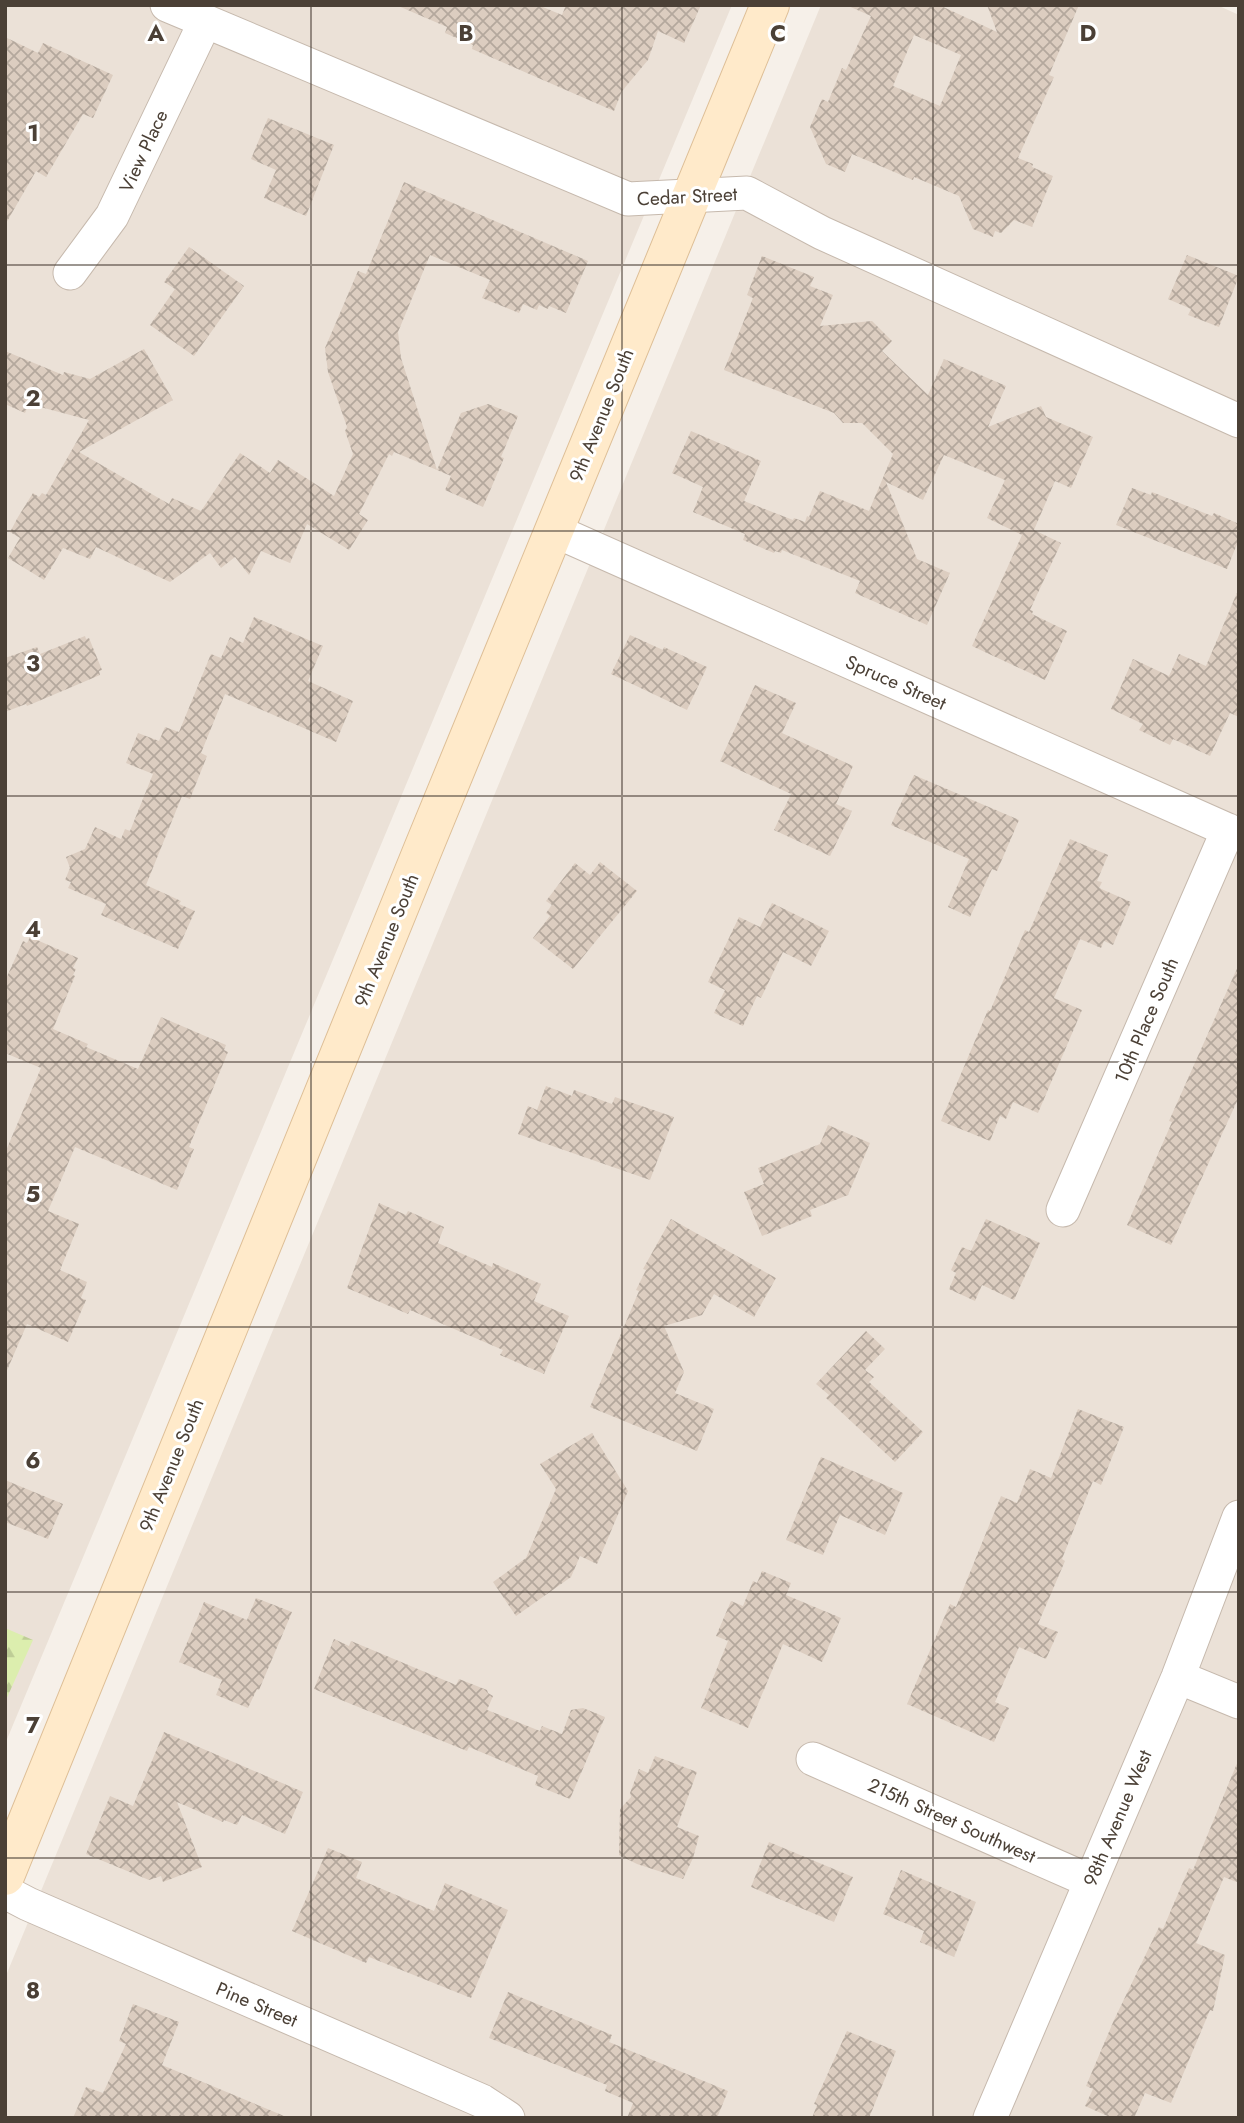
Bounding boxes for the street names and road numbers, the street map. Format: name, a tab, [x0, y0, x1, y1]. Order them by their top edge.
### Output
street label: View Place	[113, 105, 174, 197]
street label: Cedar Street	[636, 180, 738, 213]
street label: 9th Avenue South	[562, 345, 640, 486]
street label: Spruce Street	[841, 648, 951, 717]
street label: 9th Avenue South	[347, 870, 425, 1011]
street label: 10th Place South	[1108, 953, 1185, 1087]
street label: 9th Avenue South	[132, 1395, 210, 1536]
street label: 98th Avenue West	[1077, 1745, 1159, 1891]
street label: 215th Street Southwest	[864, 1771, 1040, 1870]
street label: Pine Street	[212, 1975, 302, 2034]

